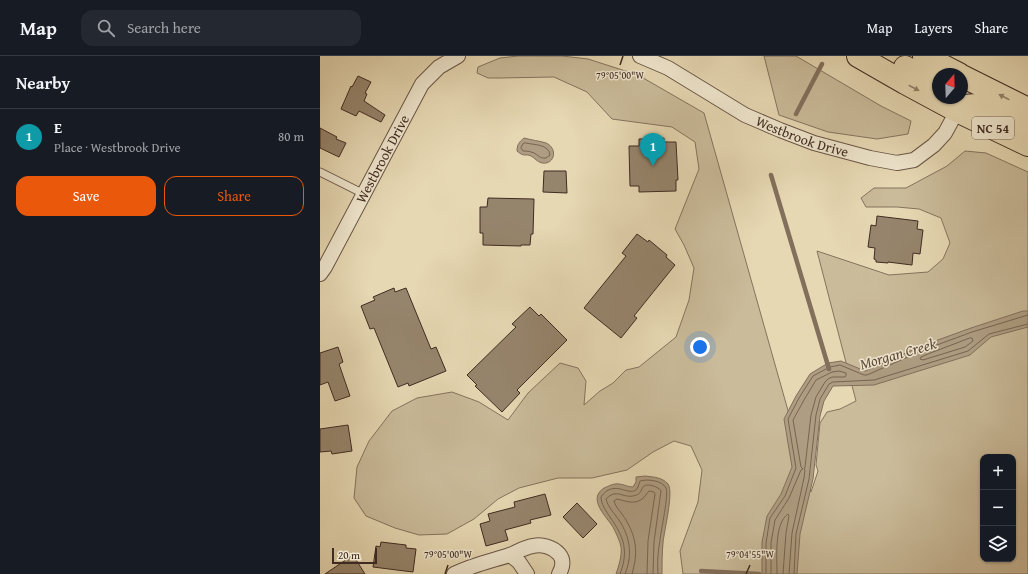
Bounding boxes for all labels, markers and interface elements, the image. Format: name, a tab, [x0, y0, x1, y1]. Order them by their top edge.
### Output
search box	[81, 10, 361, 46]
text: Map	[20, 14, 57, 42]
icon: search	[95, 17, 117, 39]
text: Search here	[127, 17, 201, 38]
text: Map	[867, 18, 893, 38]
text: Layers	[915, 18, 953, 38]
text: Share	[975, 18, 1008, 38]
text: 79°05'00"W	[596, 68, 644, 83]
north arrow	[932, 68, 968, 104]
text: Nearby	[16, 70, 70, 95]
one-way arrow	[908, 84, 920, 91]
one-way arrow	[998, 94, 1010, 100]
street label: Westbrook Drive	[351, 111, 414, 206]
street label: Westbrook Drive	[753, 111, 851, 162]
text: E	[54, 117, 62, 138]
road number: NC 54	[972, 117, 1014, 139]
text: 1	[26, 127, 32, 146]
text: 80 m	[278, 127, 304, 146]
pin: 1	[640, 133, 666, 166]
text: Place · Westbrook Drive	[54, 138, 181, 157]
button: Save	[16, 176, 156, 216]
button: Share	[164, 176, 304, 216]
water label: Morgan Creek	[857, 333, 939, 374]
your location	[690, 337, 710, 357]
map controls	[980, 454, 1016, 562]
button: +	[980, 454, 1016, 490]
button: −	[980, 490, 1016, 526]
button: layers	[980, 526, 1016, 562]
scale bar	[332, 546, 377, 565]
text: 20 m	[338, 547, 360, 563]
text: 79°05'00"W	[424, 547, 472, 562]
text: 79°04'55"W	[726, 547, 774, 562]

